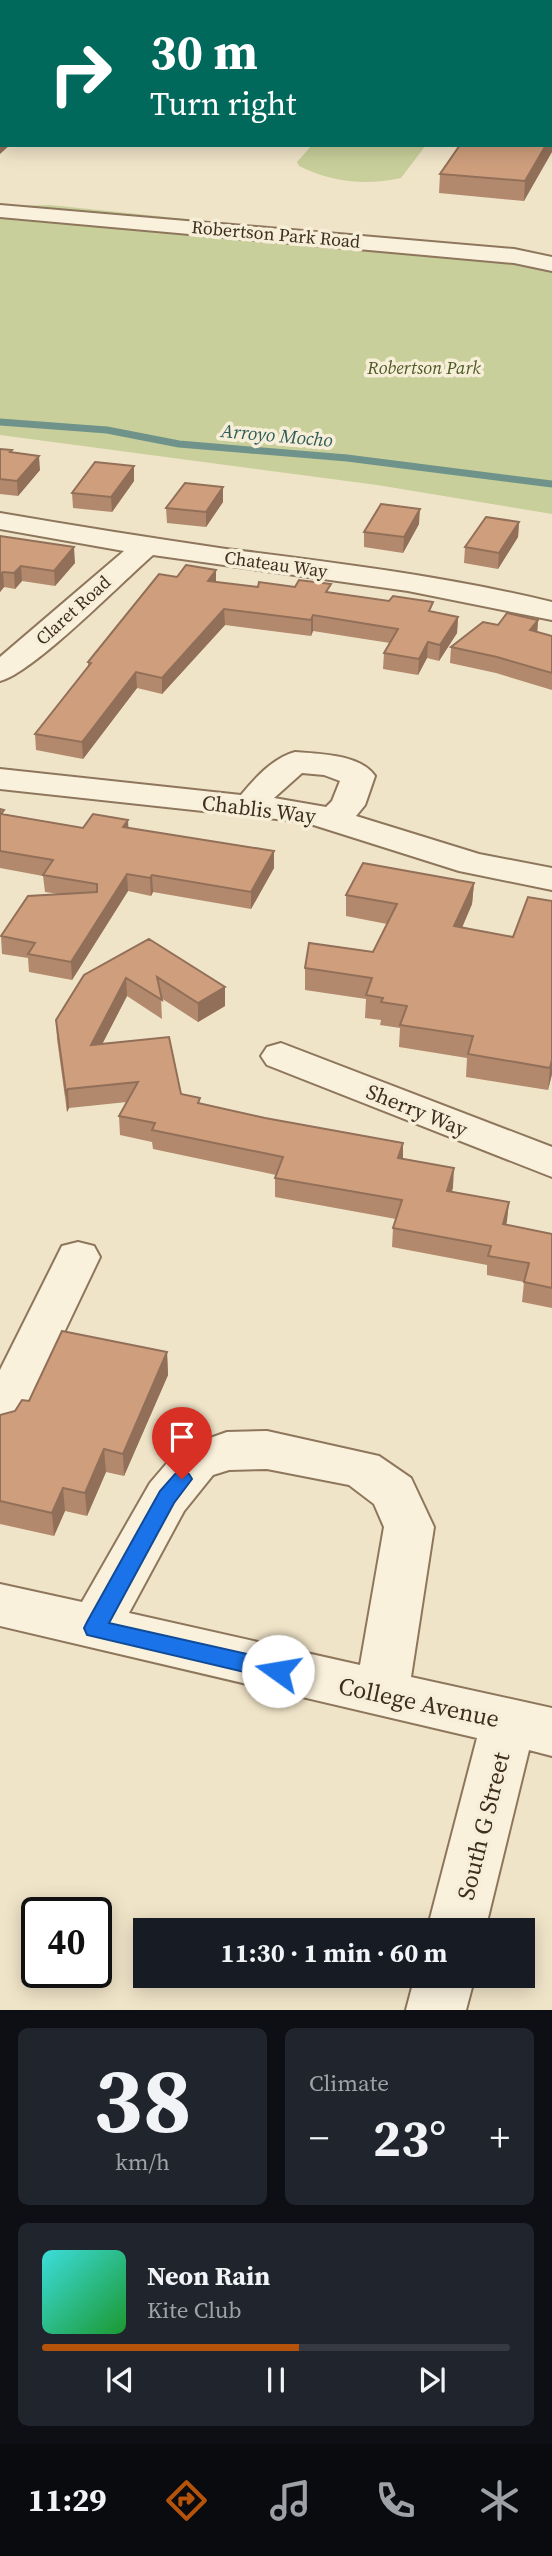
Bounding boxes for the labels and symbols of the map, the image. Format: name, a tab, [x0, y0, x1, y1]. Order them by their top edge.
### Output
street label: Robertson Park Road	[191, 214, 361, 254]
park label: Robertson Park	[366, 355, 481, 380]
water label: Arroyo Mocho	[219, 417, 334, 453]
street label: Chateau Way	[223, 544, 330, 584]
street label: Claret Road	[30, 570, 116, 650]
street label: Chablis Way	[200, 788, 318, 830]
street label: Sherry Way	[362, 1077, 472, 1144]
pin	[152, 1407, 212, 1479]
position arrow	[241, 1634, 315, 1708]
street label: College Avenue	[336, 1669, 502, 1735]
street label: South G Street	[449, 1749, 517, 1903]
speed limit sign: 40	[21, 1897, 112, 1988]

